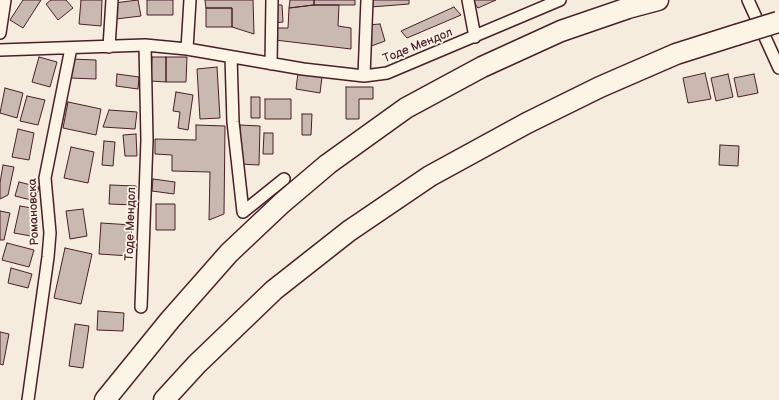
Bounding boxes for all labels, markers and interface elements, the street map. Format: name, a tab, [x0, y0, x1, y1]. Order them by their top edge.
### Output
street label: Тоде Мендол	[381, 25, 455, 67]
street label: Романовска	[26, 178, 42, 246]
street label: Тоде Мендол	[123, 187, 139, 261]

